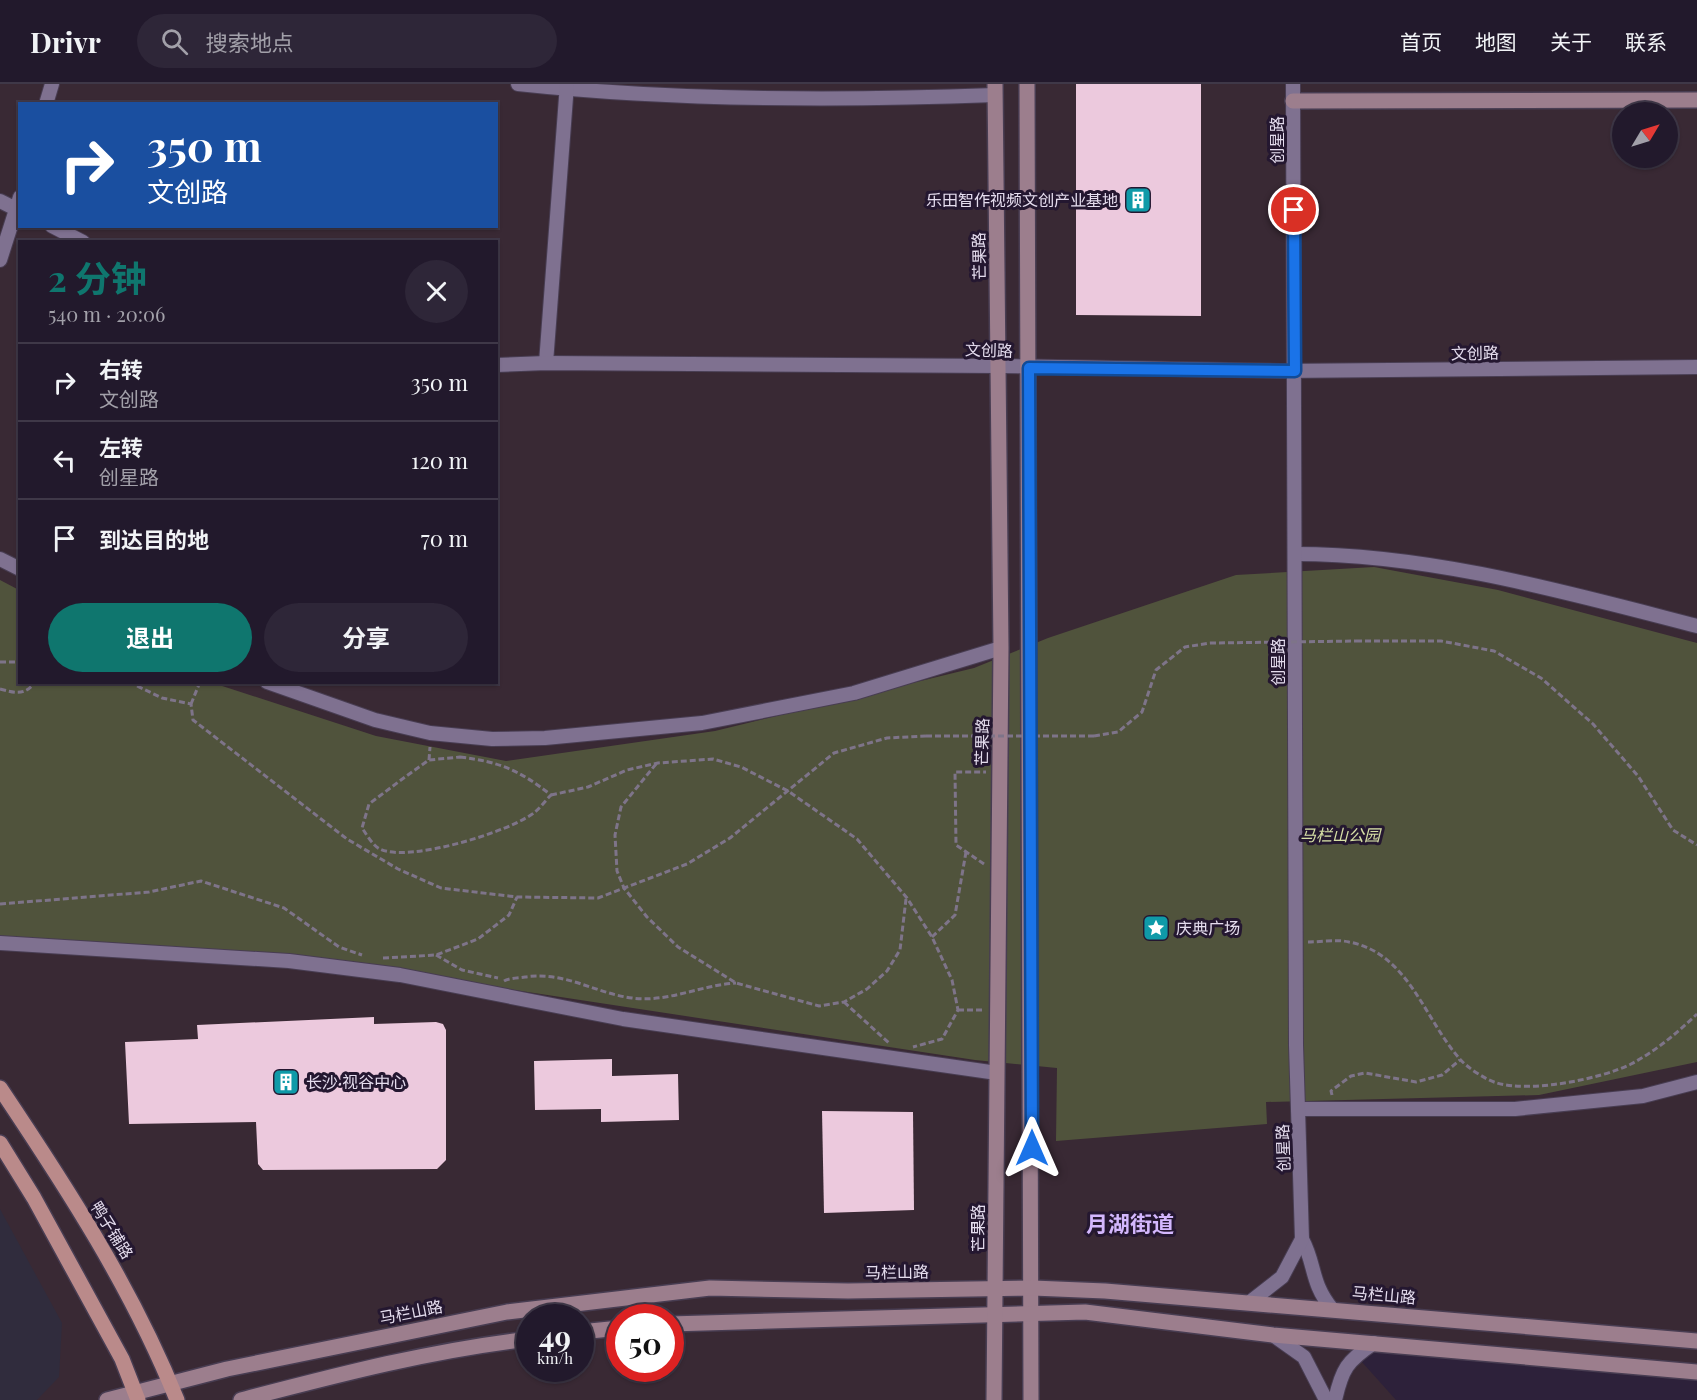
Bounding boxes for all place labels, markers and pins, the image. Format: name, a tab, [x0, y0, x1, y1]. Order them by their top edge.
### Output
pin	[1268, 184, 1319, 235]
building icon: 乐田智作视频文创产业基地	[1123, 185, 1153, 215]
place label: 乐田智作视频文创产业基地	[926, 189, 1118, 210]
place icon: 庆典广场	[1141, 913, 1171, 943]
place label: 庆典广场	[1176, 917, 1240, 938]
building icon: 长沙·视谷中心	[271, 1067, 301, 1097]
place label: 长沙·视谷中心	[306, 1071, 406, 1092]

